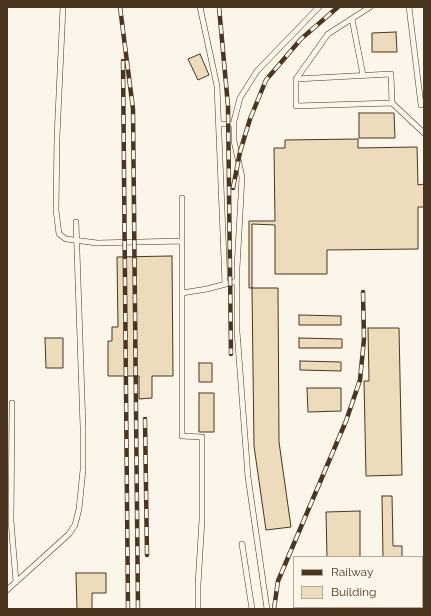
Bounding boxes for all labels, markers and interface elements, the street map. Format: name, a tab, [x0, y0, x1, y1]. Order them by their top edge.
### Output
legend	[293, 556, 423, 608]
text: Railway	[331, 565, 373, 579]
text: Building	[331, 585, 377, 599]

